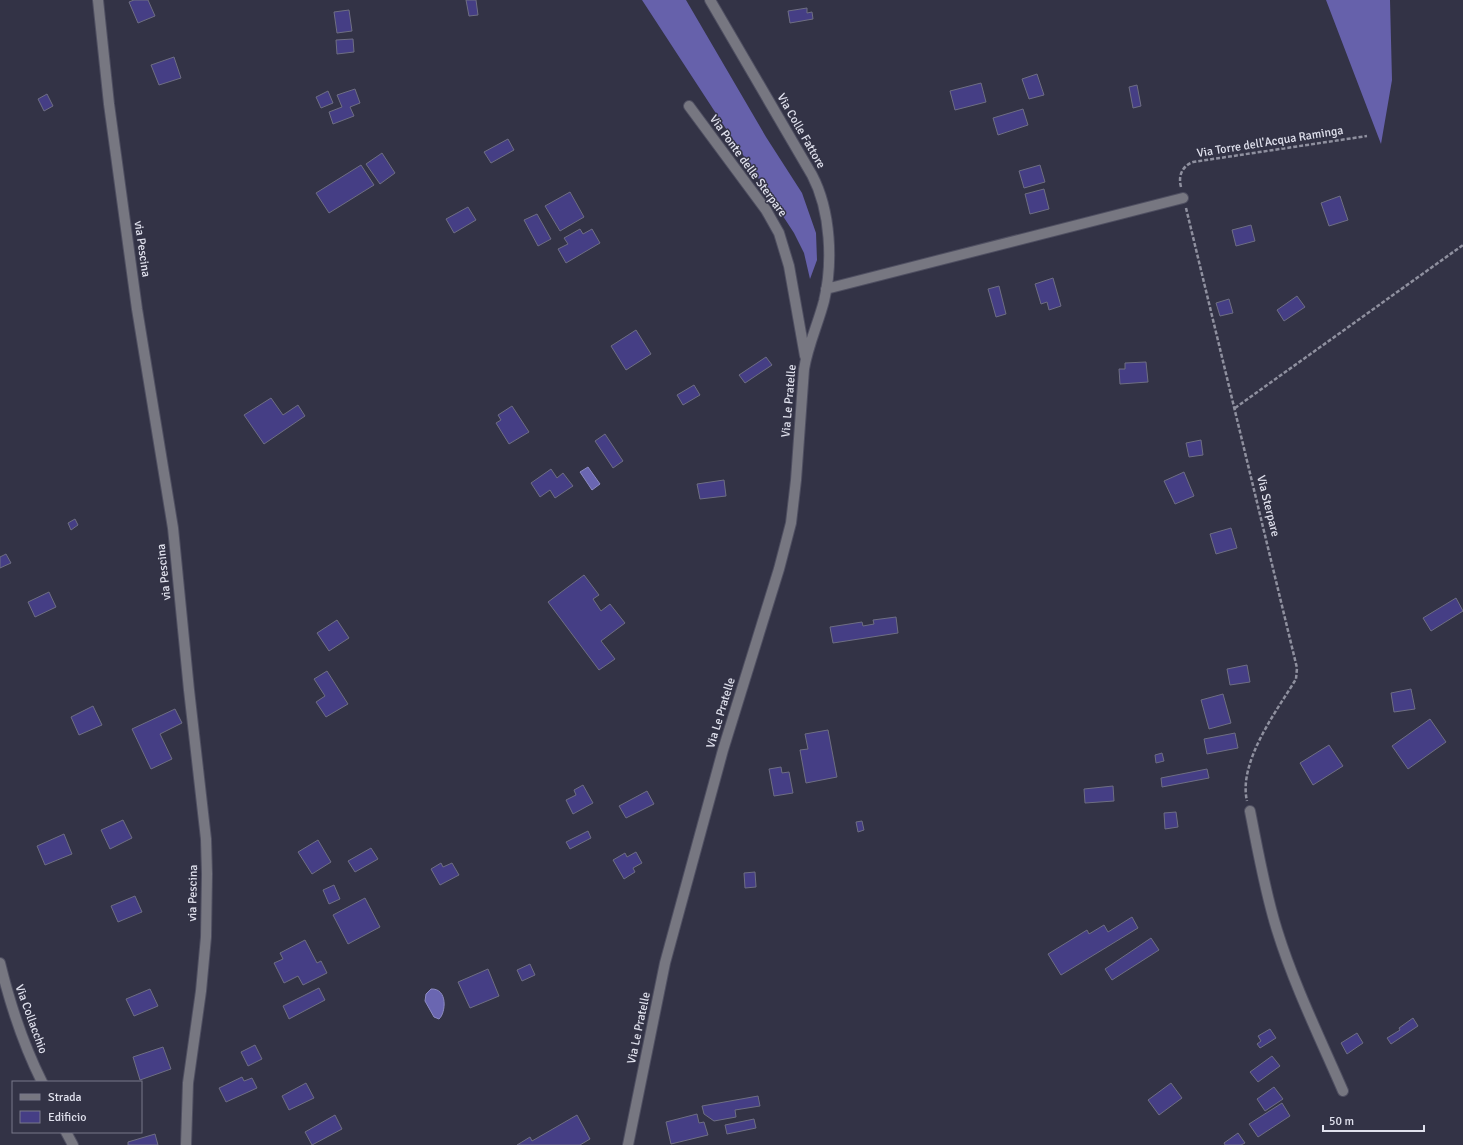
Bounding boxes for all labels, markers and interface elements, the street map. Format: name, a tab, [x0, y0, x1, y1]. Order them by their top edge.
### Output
street label: Via Colle Fattore	[773, 91, 829, 171]
street label: Via Ponte delle Sterpare	[706, 112, 790, 220]
street label: Via Torre dell'Acqua Raminga	[1196, 123, 1344, 161]
street label: via Pescina	[131, 220, 153, 278]
street label: Via Le Pratelle	[778, 364, 800, 438]
street label: Via Sterpare	[1253, 474, 1283, 538]
street label: via Pescina	[154, 543, 174, 601]
street label: Via Le Pratelle	[703, 676, 739, 750]
street label: via Pescina	[185, 865, 201, 921]
street label: Via Collacchio	[12, 982, 50, 1056]
street label: Via Le Pratelle	[624, 991, 654, 1065]
legend	[12, 1081, 142, 1133]
text: Strada	[48, 1090, 82, 1105]
scale bar	[1323, 1107, 1424, 1133]
text: Edificio	[48, 1110, 86, 1125]
text: 50 m	[1329, 1114, 1354, 1129]

